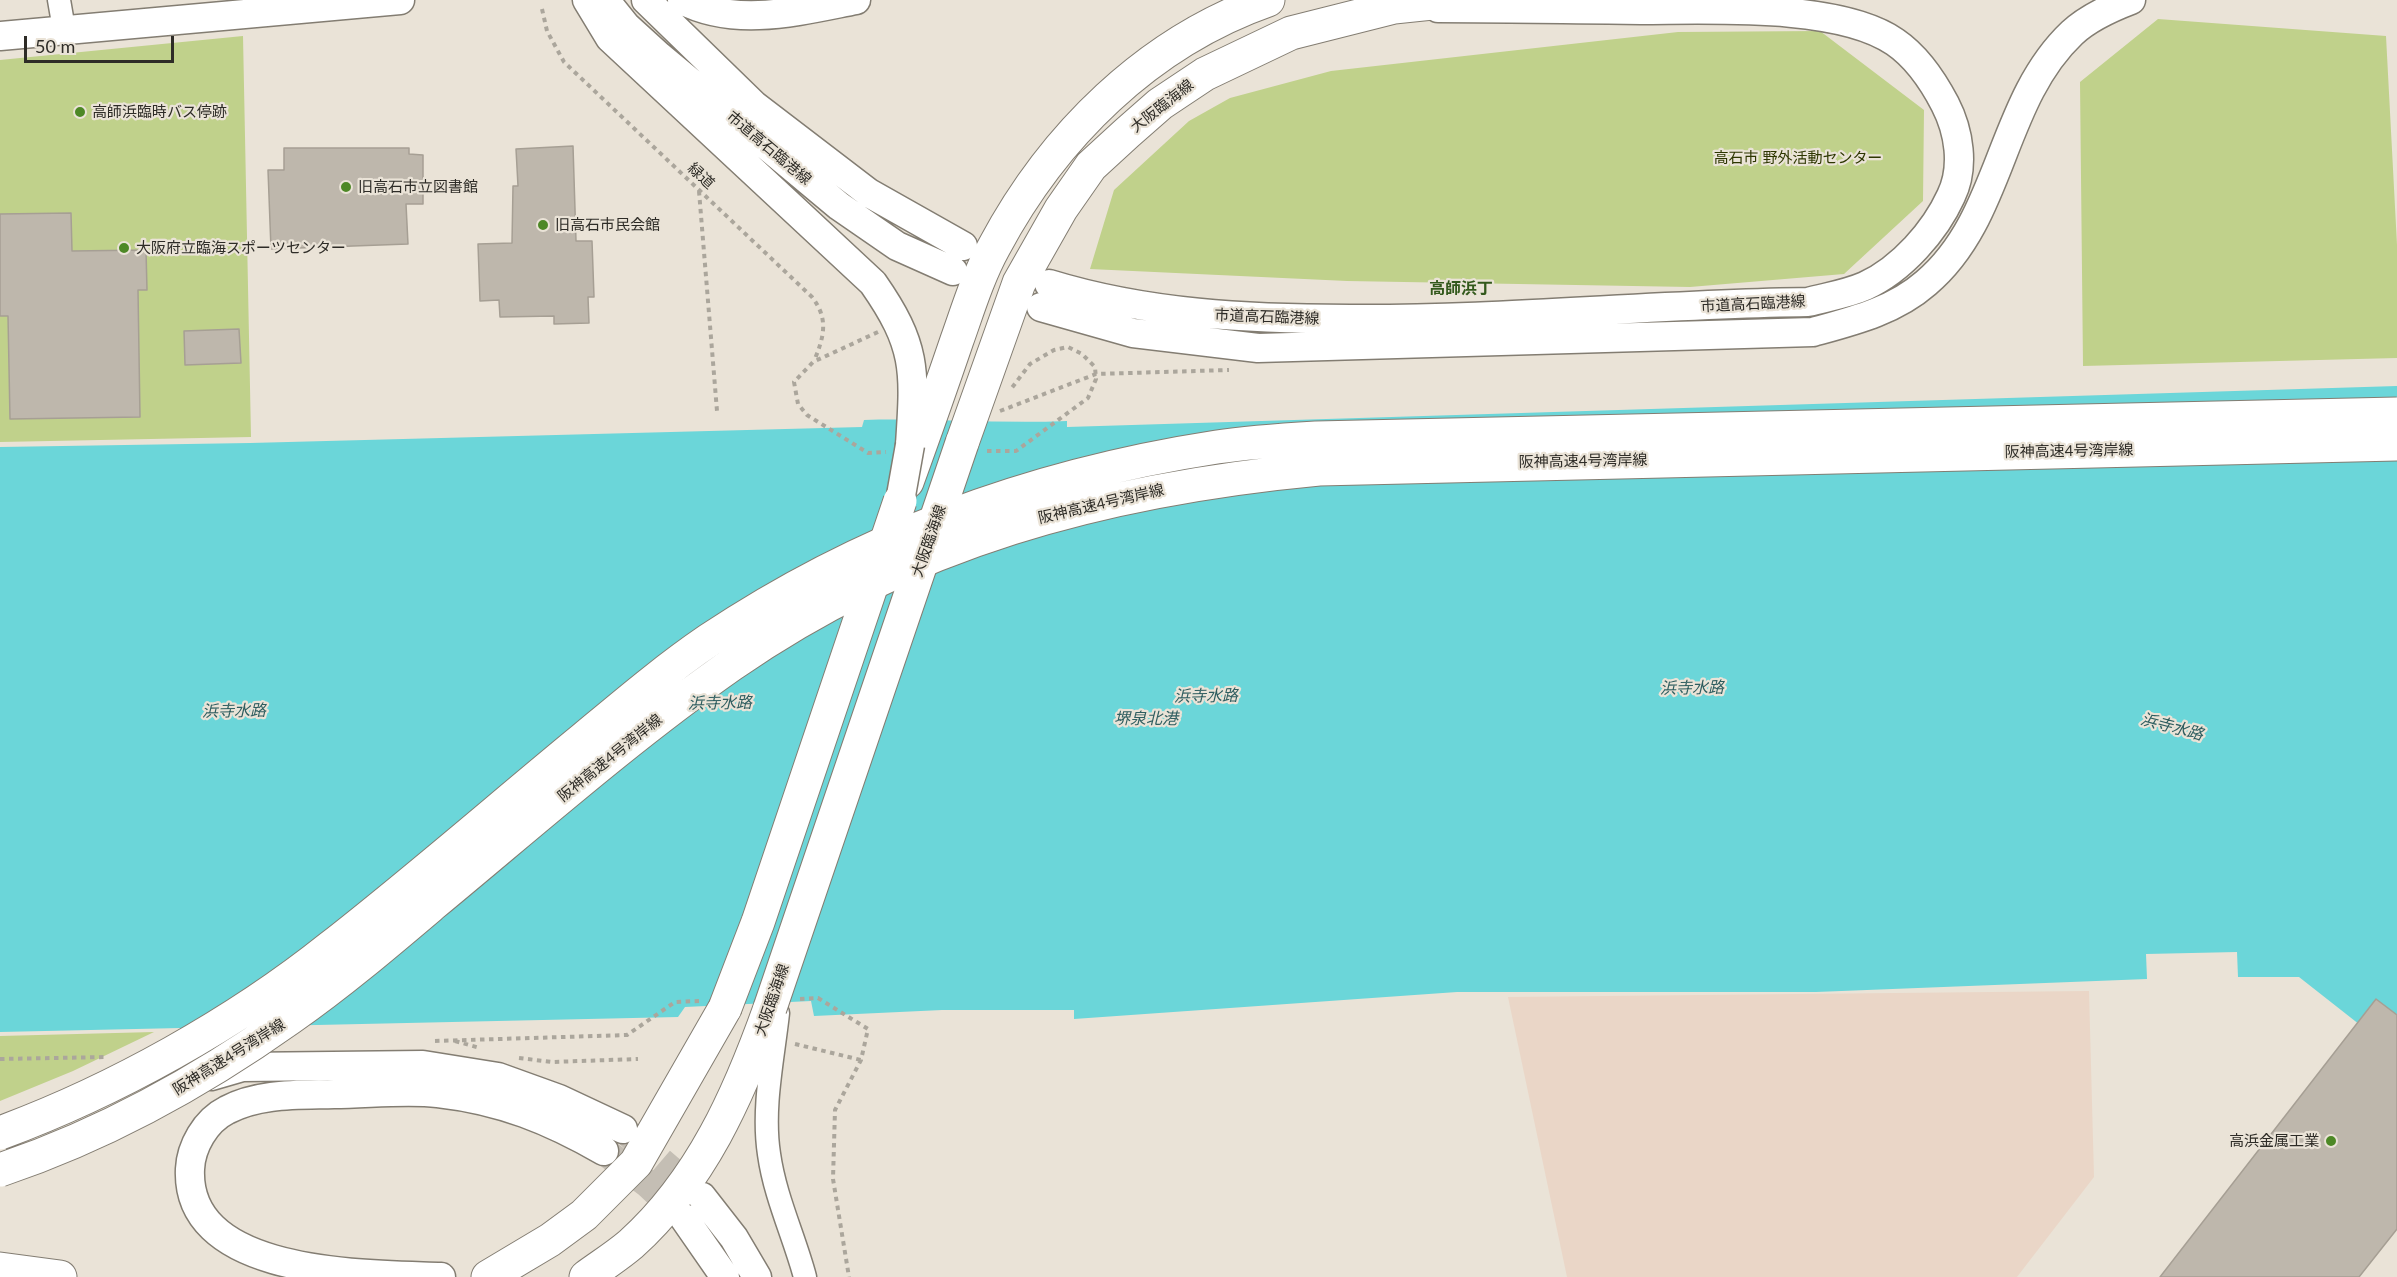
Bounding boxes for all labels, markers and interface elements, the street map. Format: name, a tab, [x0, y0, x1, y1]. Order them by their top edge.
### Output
scale bar	[27, 24, 177, 62]
text: 50 m	[35, 35, 75, 57]
street label: 大阪臨海線	[1127, 76, 1197, 136]
place label: 高師浜臨時バス停跡	[92, 103, 227, 121]
marker: 高師浜臨時バス停跡	[73, 105, 87, 119]
street label: 市道高石臨港線	[723, 107, 815, 189]
park label: 高石市 野外活動センター	[1714, 149, 1882, 167]
street label: 緑道	[684, 159, 718, 193]
place label: 旧高石市立図書館	[358, 178, 478, 196]
marker: 旧高石市立図書館	[339, 180, 353, 194]
place label: 旧高石市民会館	[555, 216, 660, 234]
marker: 旧高石市民会館	[536, 218, 550, 232]
place label: 大阪府立臨海スポーツセンター	[136, 239, 346, 257]
marker: 大阪府立臨海スポーツセンター	[117, 241, 131, 255]
district label: 高師浜丁	[1429, 279, 1493, 299]
street label: 市道高石臨港線	[1700, 292, 1806, 316]
street label: 市道高石臨港線	[1214, 306, 1320, 328]
street label: 阪神高速4号湾岸線	[2005, 441, 2133, 461]
street label: 阪神高速4号湾岸線	[1519, 451, 1647, 471]
street label: 阪神高速4号湾岸線	[1036, 481, 1166, 527]
street label: 大阪臨海線	[908, 503, 950, 579]
water label: 浜寺水路	[1660, 678, 1724, 698]
water label: 浜寺水路	[1174, 686, 1238, 706]
water label: 浜寺水路	[688, 693, 752, 713]
water label: 浜寺水路	[202, 701, 266, 721]
water label: 堺泉北港	[1114, 709, 1178, 729]
water label: 浜寺水路	[2139, 709, 2205, 745]
street label: 阪神高速4号湾岸線	[554, 711, 666, 805]
street label: 大阪臨海線	[751, 962, 793, 1038]
street label: 阪神高速4号湾岸線	[170, 1015, 288, 1099]
place label: 高浜金属工業	[2229, 1132, 2319, 1150]
marker: 高浜金属工業	[2324, 1134, 2338, 1148]

